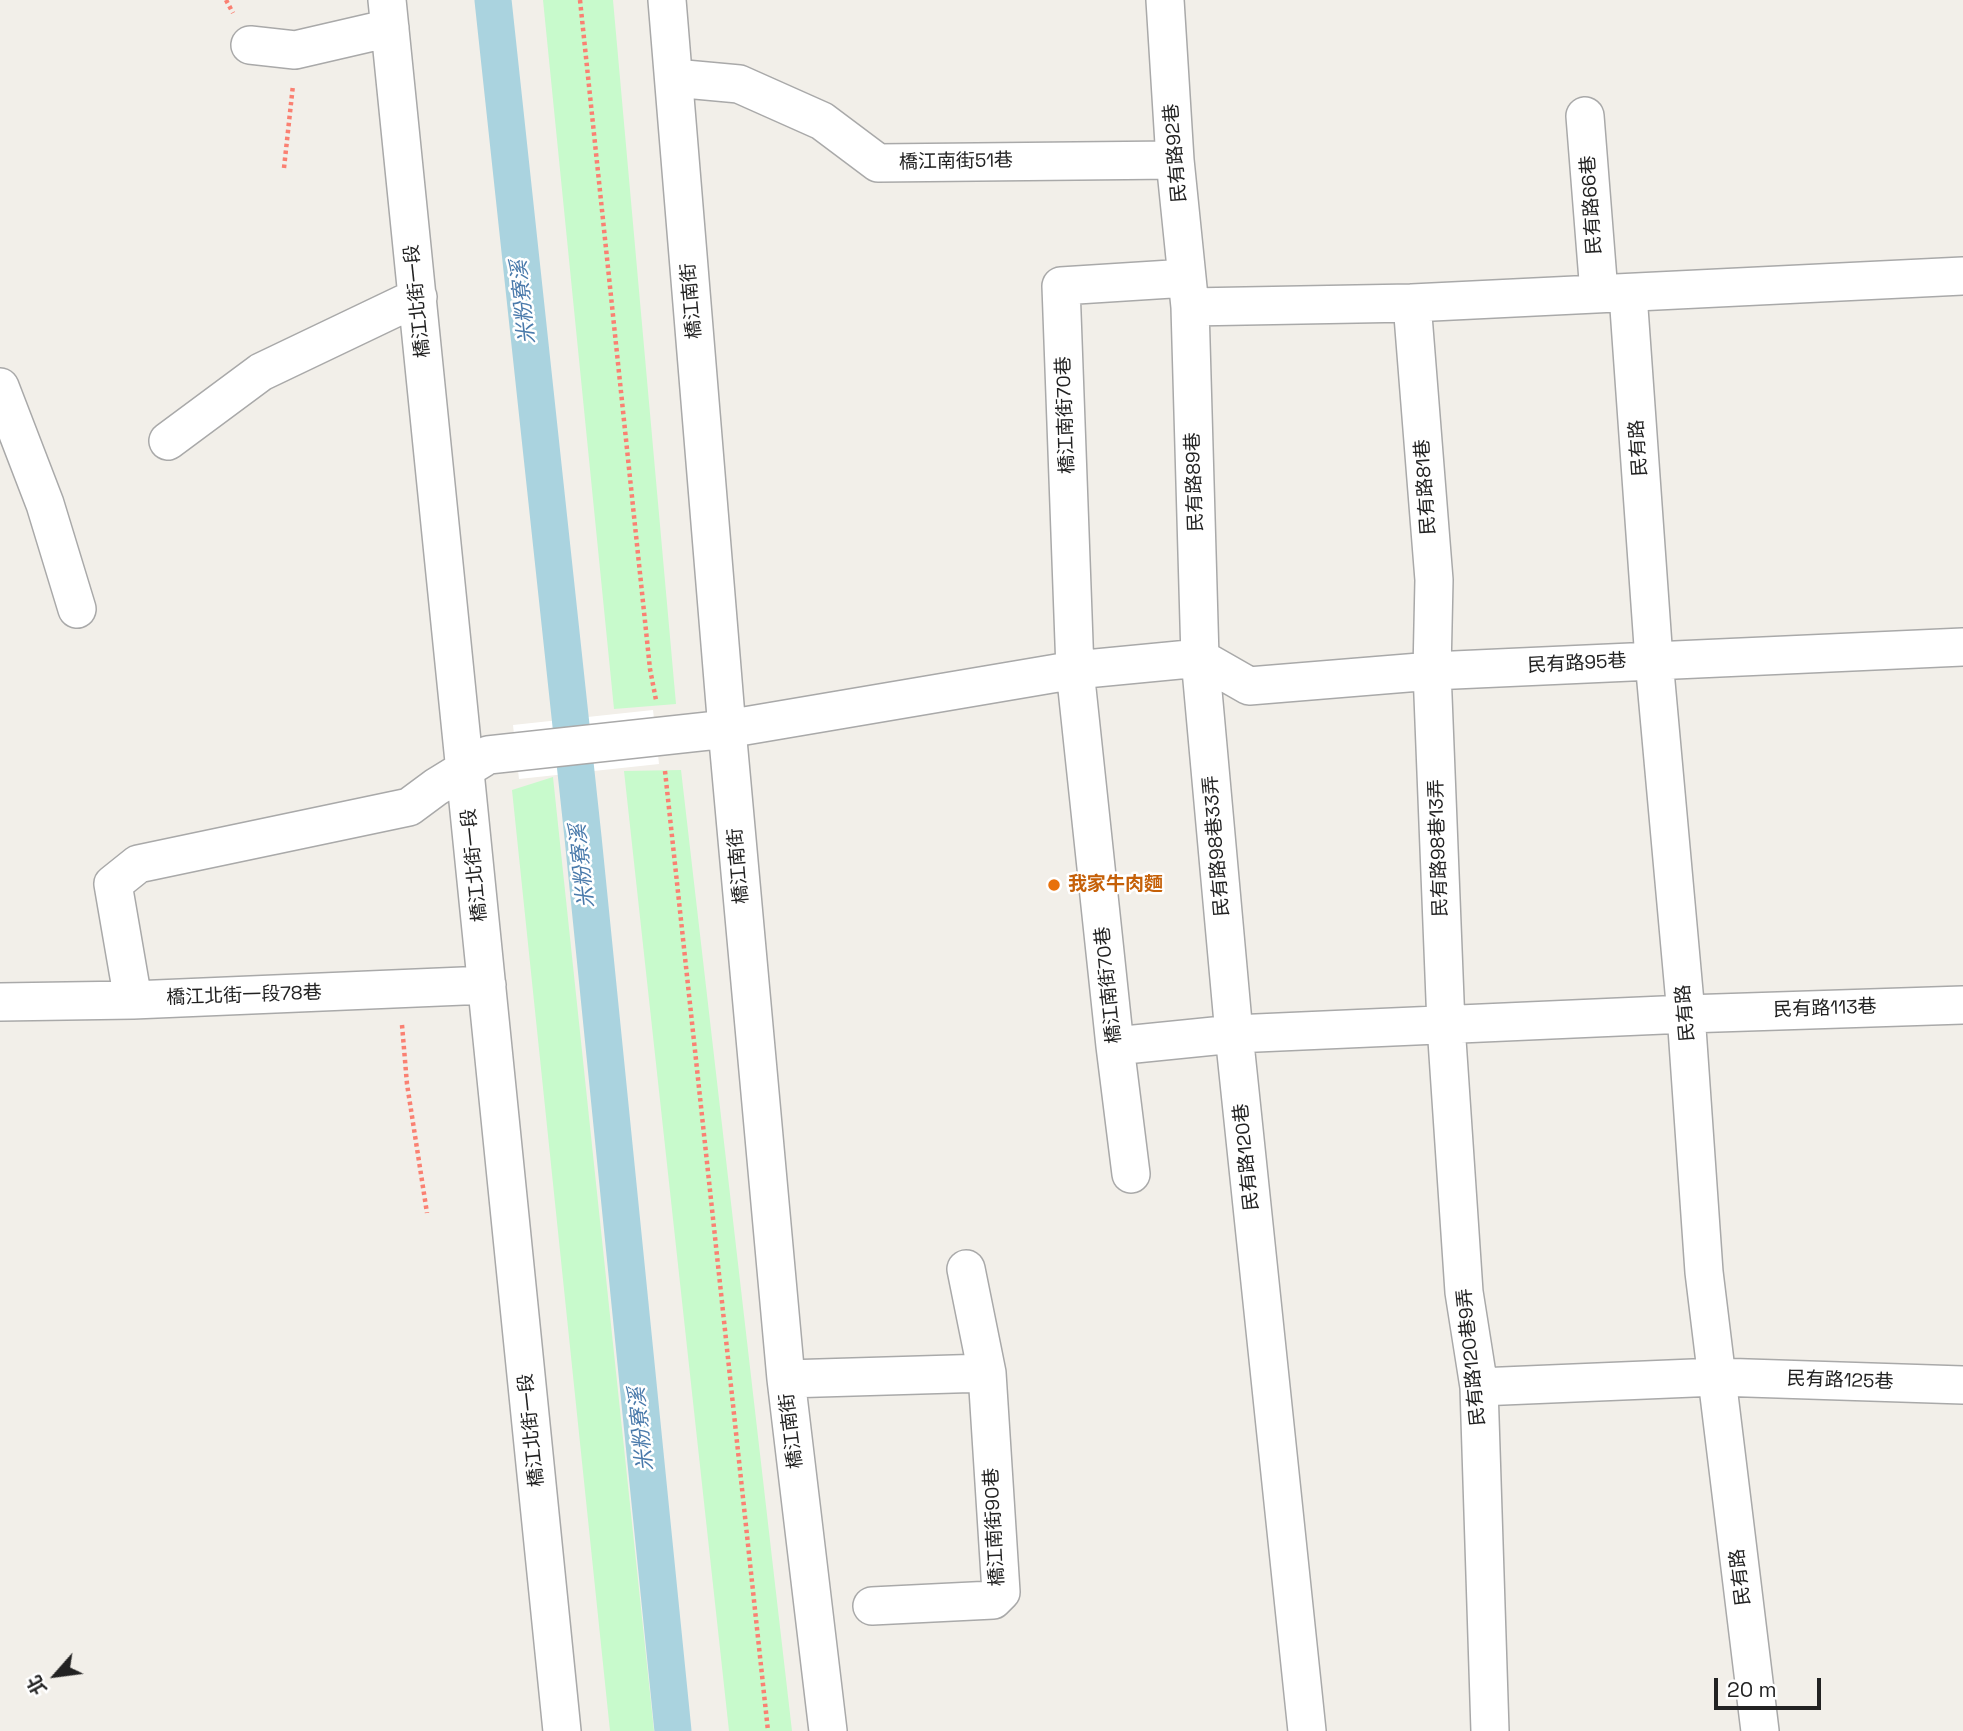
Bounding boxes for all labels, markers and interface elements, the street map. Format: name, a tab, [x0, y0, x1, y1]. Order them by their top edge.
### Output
street label: 民有路92巷	[1160, 103, 1192, 203]
street label: 橋江南街51巷	[899, 150, 1013, 174]
street label: 民有路66巷	[1577, 155, 1607, 255]
street label: 橋江北街一段	[401, 243, 435, 359]
water label: 米粉寮溪	[507, 259, 541, 345]
street label: 橋江南街	[677, 262, 707, 340]
street label: 橋江南街70巷	[1053, 356, 1079, 474]
street label: 民有路	[1626, 419, 1652, 477]
street label: 民有路89巷	[1182, 432, 1208, 532]
street label: 民有路81巷	[1411, 438, 1441, 536]
street label: 民有路95巷	[1527, 650, 1627, 678]
street label: 民有路98巷33弄	[1199, 775, 1235, 917]
street label: 民有路98巷13弄	[1425, 779, 1453, 917]
street label: 橋江北街一段	[458, 807, 492, 923]
water label: 米粉寮溪	[566, 823, 600, 909]
street label: 橋江南街	[724, 827, 754, 905]
place label: 我家牛肉麵	[1068, 874, 1163, 896]
marker: 我家牛肉麵	[1046, 877, 1062, 893]
street label: 橋江南街70巷	[1092, 925, 1126, 1045]
street label: 橋江北街一段78巷	[166, 982, 322, 1010]
street label: 民有路	[1672, 984, 1700, 1042]
street label: 民有路113巷	[1773, 996, 1877, 1022]
street label: 民有路120巷	[1230, 1102, 1264, 1212]
street label: 民有路120巷9弄	[1453, 1287, 1491, 1427]
street label: 民有路125巷	[1786, 1368, 1894, 1394]
street label: 橋江北街一段	[515, 1372, 549, 1488]
water label: 米粉寮溪	[625, 1386, 659, 1472]
street label: 橋江南街	[776, 1392, 808, 1470]
street label: 橋江南街90巷	[981, 1467, 1009, 1587]
street label: 民有路	[1726, 1547, 1756, 1607]
north arrow	[21, 1640, 91, 1710]
scale bar	[1718, 1664, 1825, 1708]
text: 北	[22, 1671, 53, 1699]
text: 20 m	[1727, 1676, 1777, 1703]

